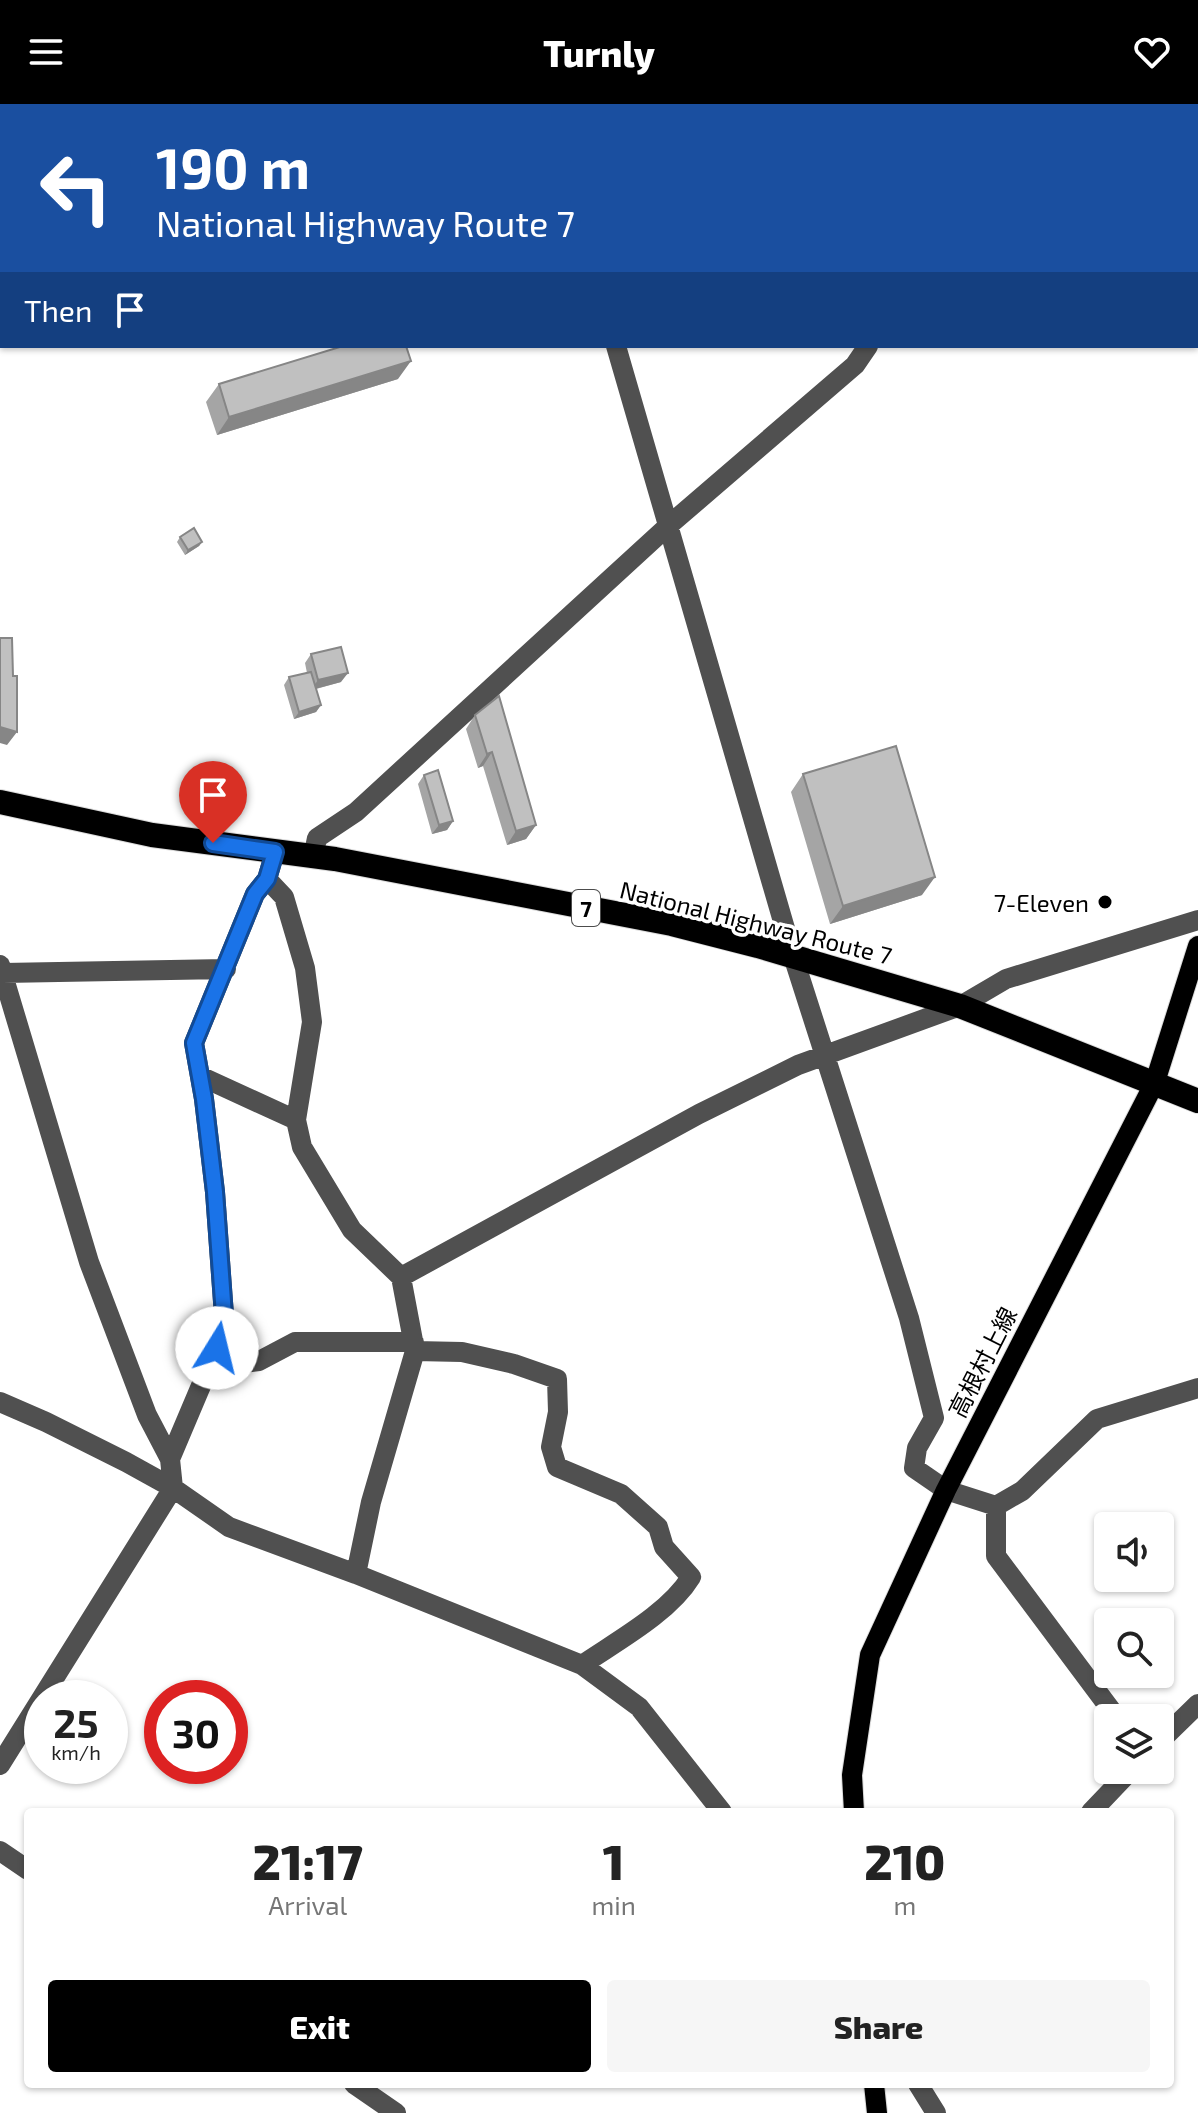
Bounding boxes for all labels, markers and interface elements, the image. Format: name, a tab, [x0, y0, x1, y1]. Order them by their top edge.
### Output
icon: menu	[24, 30, 68, 74]
icon: heart	[1130, 30, 1174, 74]
text: Turnly	[543, 31, 655, 74]
text: 190 m	[156, 133, 310, 200]
icon: left	[24, 136, 128, 240]
text: National Highway Route 7	[156, 201, 575, 244]
icon: arrive	[108, 288, 152, 332]
text: Then	[24, 292, 92, 328]
pin	[179, 761, 247, 843]
icon: arrive	[191, 773, 235, 817]
street label: National Highway Route 7	[617, 874, 895, 970]
place label: 7-Eleven	[994, 888, 1089, 917]
road number: 7	[572, 890, 600, 926]
marker: 7-Eleven	[1096, 893, 1114, 911]
street label: 高根村上線	[942, 1302, 1022, 1422]
position arrow	[175, 1306, 259, 1390]
map controls	[1094, 1512, 1174, 1784]
button: sound	[1094, 1512, 1174, 1592]
button: search	[1094, 1608, 1174, 1688]
speed limit sign: 30	[144, 1680, 248, 1784]
text: 25	[53, 1698, 99, 1746]
button: layers	[1094, 1704, 1174, 1784]
text: km/h	[51, 1740, 101, 1764]
text: 21:17	[253, 1832, 363, 1890]
text: 1	[603, 1832, 624, 1890]
text: 210	[864, 1832, 945, 1890]
text: Arrival	[268, 1889, 347, 1920]
text: min	[591, 1889, 636, 1920]
text: m	[893, 1889, 916, 1920]
button: Exit	[48, 1980, 591, 2072]
button: Share	[607, 1980, 1150, 2072]

